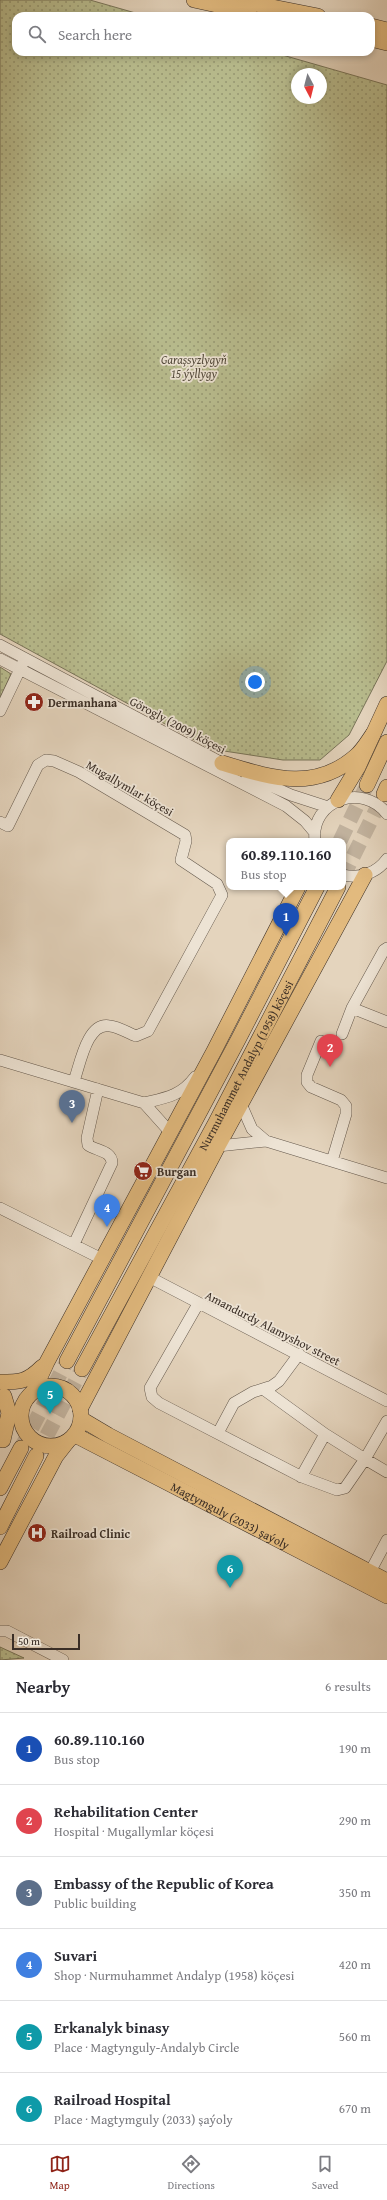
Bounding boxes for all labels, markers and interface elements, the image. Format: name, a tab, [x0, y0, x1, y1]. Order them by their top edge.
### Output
search box	[12, 12, 375, 56]
icon: search	[26, 23, 48, 45]
text: Search here	[58, 24, 132, 45]
north arrow	[291, 68, 327, 104]
park label: Garaşsyzlygyň 15 ýyllygy	[161, 351, 227, 382]
your location	[245, 672, 265, 692]
pharmacy icon: Dermanhana	[23, 691, 45, 713]
street label: Görogly (2009) köçesi	[127, 692, 230, 758]
place label: Dermanhana	[48, 694, 118, 711]
street label: Mugallymlar köçesi	[83, 756, 177, 820]
popup	[226, 838, 346, 890]
text: 60.89.110.160	[241, 844, 331, 865]
text: Bus stop	[241, 865, 287, 884]
pin: 1	[273, 903, 299, 936]
street label: Nurmuhammet Andalyp (1958) köçesi	[194, 977, 297, 1153]
pin: 2	[317, 1034, 343, 1067]
pin: 3	[59, 1090, 85, 1123]
supermarket icon: Burgan	[132, 1160, 154, 1182]
place label: Burgan	[157, 1163, 196, 1180]
pin: 4	[94, 1194, 120, 1227]
street label: Amandurdy Alamyshov street	[202, 1286, 344, 1370]
pin: 5	[37, 1381, 63, 1414]
street label: Magtymguly (2033) şaýoly	[168, 1478, 293, 1553]
hospital icon: Railroad Clinic	[26, 1522, 48, 1544]
place label: Railroad Clinic	[51, 1525, 130, 1542]
pin: 6	[217, 1555, 243, 1588]
scale bar	[12, 1632, 80, 1651]
text: 50 m	[18, 1633, 40, 1649]
text: Nearby	[16, 1674, 70, 1699]
text: 6 results	[325, 1677, 371, 1696]
text: 60.89.110.160	[54, 1729, 144, 1750]
text: 1	[26, 1739, 32, 1758]
text: 190 m	[339, 1739, 371, 1758]
text: Bus stop	[54, 1750, 100, 1769]
text: Rehabilitation Center	[54, 1801, 198, 1822]
text: 2	[26, 1811, 32, 1830]
text: 290 m	[339, 1811, 371, 1830]
text: Hospital · Mugallymlar köçesi	[54, 1822, 214, 1841]
text: Embassy of the Republic of Korea	[54, 1873, 274, 1894]
text: 3	[26, 1883, 32, 1902]
text: 350 m	[339, 1883, 371, 1902]
text: Public building	[54, 1894, 136, 1913]
text: Suvari	[54, 1945, 97, 1966]
text: 4	[26, 1955, 32, 1974]
text: 420 m	[339, 1955, 371, 1974]
text: Shop · Nurmuhammet Andalyp (1958) köçesi	[54, 1966, 294, 1985]
text: Erkanalyk binasy	[54, 2017, 169, 2038]
text: 5	[26, 2027, 32, 2046]
text: 560 m	[339, 2027, 371, 2046]
text: Place · Magtynguly-Andalyb Circle	[54, 2038, 239, 2057]
text: Railroad Hospital	[54, 2089, 171, 2110]
text: 6	[26, 2099, 32, 2118]
text: 670 m	[339, 2099, 371, 2118]
text: Place · Magtymguly (2033) şaýoly	[54, 2110, 233, 2129]
tab: Map	[49, 2153, 71, 2193]
tab: Directions	[168, 2153, 215, 2193]
tab: Saved	[312, 2153, 338, 2193]

